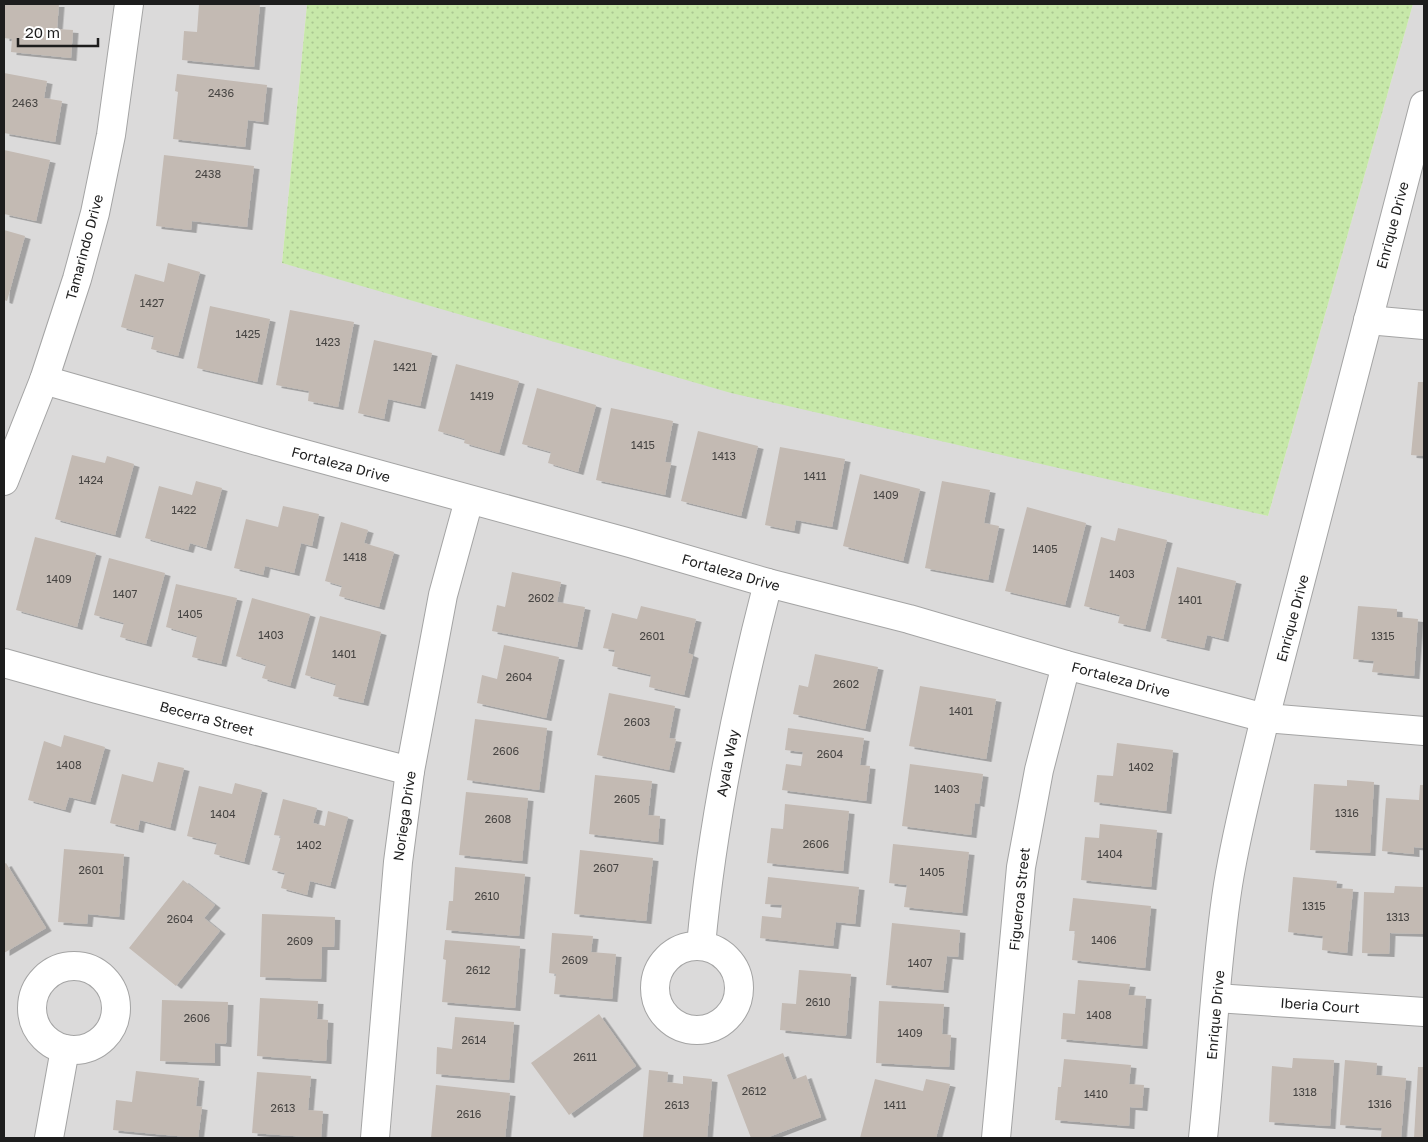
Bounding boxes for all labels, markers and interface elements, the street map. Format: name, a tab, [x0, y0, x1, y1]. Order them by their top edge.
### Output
scale bar	[18, 15, 98, 47]
text: 20 m	[25, 23, 60, 41]
house number: 2436	[208, 86, 234, 99]
house number: 2463	[12, 96, 38, 109]
house number: 2438	[195, 167, 221, 180]
street label: Enrique Drive	[1372, 179, 1412, 271]
street label: Tamarindo Drive	[62, 192, 106, 302]
house number: 1427	[140, 296, 164, 309]
house number: 1425	[236, 327, 260, 340]
house number: 1423	[316, 335, 340, 348]
house number: 1421	[393, 360, 417, 373]
house number: 1419	[470, 389, 494, 402]
house number: 1415	[631, 438, 655, 451]
street label: Fortaleza Drive	[290, 443, 392, 485]
house number: 1413	[712, 449, 736, 462]
house number: 1411	[804, 469, 826, 482]
house number: 1424	[78, 473, 104, 486]
house number: 1409	[873, 488, 899, 501]
house number: 1422	[172, 503, 196, 516]
house number: 1405	[1032, 542, 1058, 555]
house number: 1418	[343, 550, 367, 563]
street label: Fortaleza Drive	[680, 550, 782, 594]
house number: 1403	[1109, 567, 1135, 580]
house number: 1409	[46, 572, 72, 585]
street label: Enrique Drive	[1272, 572, 1312, 664]
house number: 1407	[113, 587, 138, 600]
house number: 2602	[528, 591, 554, 604]
house number: 1401	[1178, 593, 1202, 606]
house number: 1405	[177, 607, 203, 620]
house number: 1403	[258, 628, 284, 641]
house number: 2601	[639, 629, 665, 642]
house number: 1315	[1371, 629, 1395, 642]
house number: 1401	[332, 647, 356, 660]
street label: Fortaleza Drive	[1070, 658, 1172, 700]
house number: 2604	[506, 670, 533, 683]
house number: 2602	[833, 677, 859, 690]
street label: Becerra Street	[158, 697, 256, 739]
house number: 1401	[949, 704, 973, 717]
house number: 2603	[624, 715, 650, 728]
street label: Ayala Way	[712, 728, 742, 798]
house number: 2606	[493, 744, 520, 757]
house number: 2604	[817, 747, 844, 760]
house number: 1408	[56, 758, 82, 771]
house number: 1402	[1128, 760, 1154, 773]
street label: Noriega Drive	[389, 770, 419, 862]
house number: 1403	[934, 782, 960, 795]
house number: 2605	[614, 792, 640, 805]
house number: 1316	[1335, 806, 1359, 819]
house number: 1404	[210, 807, 236, 820]
house number: 2608	[485, 812, 512, 825]
house number: 2606	[803, 837, 830, 850]
house number: 1402	[296, 838, 322, 851]
street label: Figueroa Street	[1005, 846, 1033, 952]
house number: 1404	[1097, 847, 1123, 860]
house number: 2607	[593, 861, 619, 874]
house number: 2601	[78, 863, 104, 876]
house number: 1405	[919, 865, 945, 878]
house number: 2610	[474, 889, 500, 902]
house number: 1315	[1302, 899, 1326, 912]
house number: 1313	[1386, 910, 1410, 923]
house number: 2604	[167, 912, 194, 925]
house number: 1406	[1091, 933, 1117, 946]
house number: 2609	[287, 934, 313, 947]
house number: 2609	[562, 953, 588, 966]
house number: 1407	[908, 956, 933, 969]
house number: 2612	[466, 963, 490, 976]
street label: Enrique Drive	[1203, 970, 1227, 1060]
street label: Iberia Court	[1280, 994, 1360, 1016]
house number: 2610	[805, 995, 831, 1008]
house number: 1408	[1086, 1008, 1112, 1021]
house number: 2606	[184, 1011, 211, 1024]
house number: 1409	[897, 1026, 923, 1039]
house number: 2614	[461, 1033, 487, 1046]
house number: 2611	[573, 1050, 597, 1063]
house number: 2612	[742, 1084, 766, 1097]
house number: 1318	[1293, 1085, 1317, 1098]
house number: 1410	[1084, 1087, 1108, 1100]
house number: 1316	[1368, 1097, 1392, 1110]
house number: 2613	[665, 1098, 689, 1111]
house number: 1411	[884, 1098, 906, 1111]
house number: 2613	[271, 1101, 295, 1114]
house number: 2616	[456, 1107, 482, 1120]

